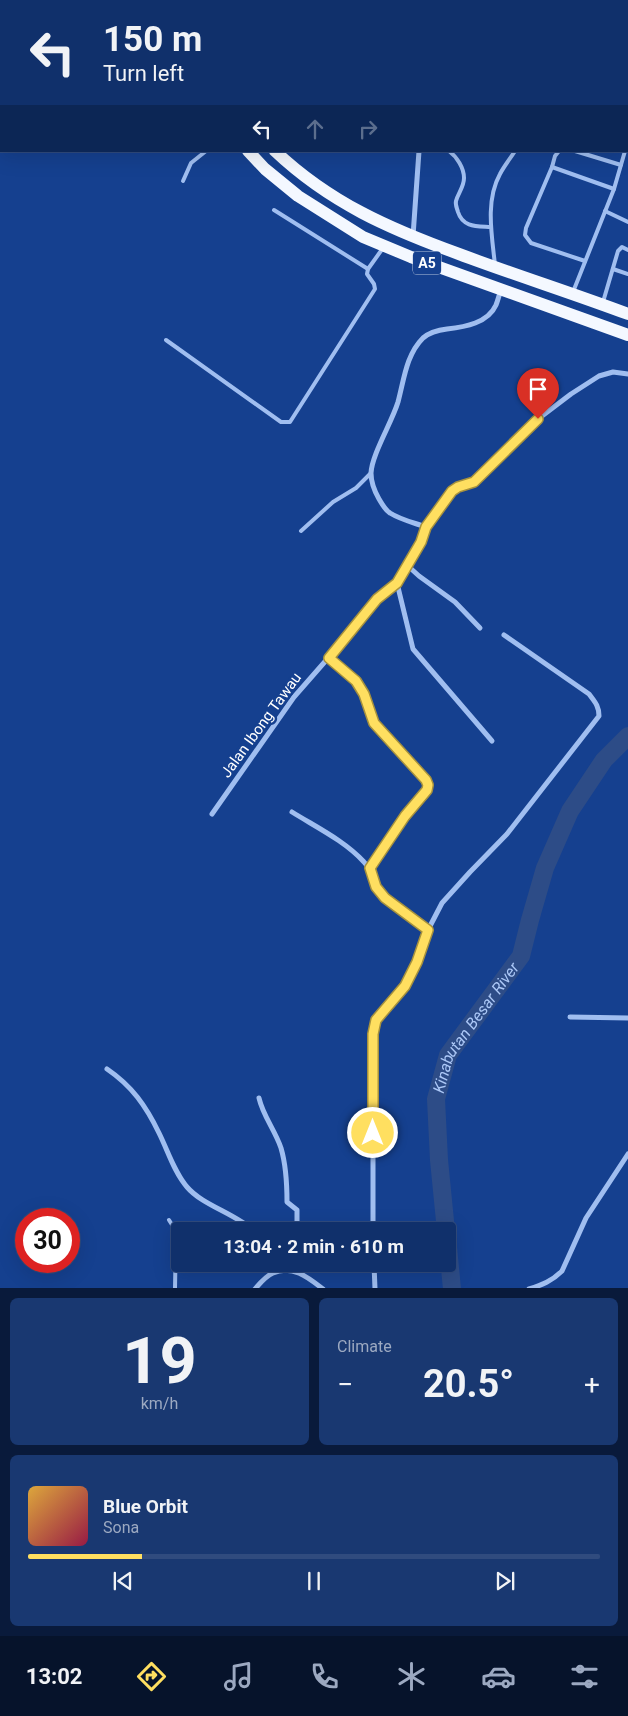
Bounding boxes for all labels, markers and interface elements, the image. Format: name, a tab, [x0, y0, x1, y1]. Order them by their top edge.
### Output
text: 150 m	[103, 19, 202, 60]
icon: left	[20, 20, 85, 85]
text: Turn left	[103, 61, 184, 86]
icon: left	[248, 115, 276, 143]
icon: ahead	[301, 115, 329, 143]
icon: right	[354, 115, 382, 143]
road number: A5	[413, 252, 441, 274]
pin	[517, 368, 559, 419]
icon: arrive	[524, 375, 552, 403]
street label: Jalan Ibong Tawau	[217, 669, 305, 781]
water label: Kinabutan Besar River	[429, 958, 523, 1095]
position arrow	[346, 1106, 398, 1158]
speed limit sign: 30	[15, 1208, 80, 1273]
text: 13:04 · 2 min · 610 m	[223, 1235, 404, 1258]
text: 19	[122, 1323, 197, 1399]
text: Climate	[337, 1337, 392, 1356]
text: 20.5°	[423, 1362, 514, 1406]
text: −	[337, 1368, 353, 1401]
text: +	[584, 1368, 600, 1401]
text: km/h	[141, 1394, 178, 1413]
text: Blue Orbit	[103, 1495, 188, 1518]
text: Sona	[103, 1518, 139, 1537]
icon: previous	[109, 1567, 137, 1595]
icon: pause	[300, 1567, 328, 1595]
icon: next	[491, 1567, 519, 1595]
icon: directions	[134, 1659, 169, 1694]
icon: music	[221, 1659, 256, 1694]
icon: phone	[307, 1659, 342, 1694]
icon: climate	[394, 1659, 429, 1694]
icon: car	[481, 1659, 516, 1694]
icon: filters	[567, 1659, 602, 1694]
text: 13:02	[26, 1664, 82, 1689]

